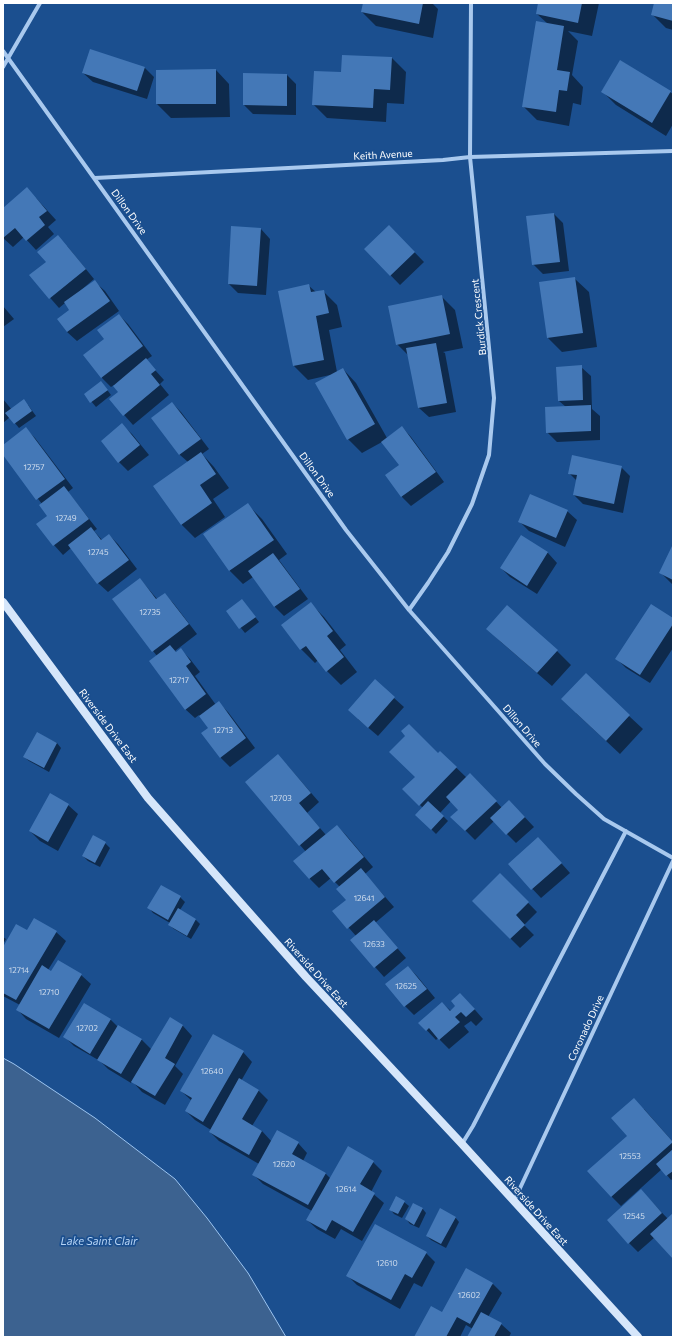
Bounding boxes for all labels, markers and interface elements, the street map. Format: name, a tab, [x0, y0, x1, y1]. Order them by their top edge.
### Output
street label: Keith Avenue	[353, 147, 413, 163]
street label: Dillon Drive	[109, 187, 149, 237]
street label: Burdick Crescent	[469, 278, 489, 356]
street label: Dillon Drive	[297, 450, 337, 500]
house number: 12757	[24, 462, 44, 472]
house number: 12749	[55, 513, 77, 523]
house number: 12745	[88, 547, 108, 557]
house number: 12735	[139, 607, 161, 617]
house number: 12717	[169, 675, 189, 685]
street label: Riverside Drive East	[76, 687, 140, 765]
street label: Dillon Drive	[500, 702, 544, 750]
house number: 12713	[213, 725, 233, 735]
house number: 12703	[270, 793, 292, 803]
house number: 12641	[354, 893, 374, 903]
street label: Riverside Drive East	[282, 936, 350, 1010]
house number: 12633	[363, 939, 385, 949]
house number: 12714	[9, 965, 29, 975]
house number: 12625	[395, 981, 417, 991]
house number: 12710	[39, 987, 59, 997]
street label: Coronado Drive	[565, 993, 607, 1063]
house number: 12702	[76, 1023, 98, 1033]
house number: 12640	[201, 1066, 223, 1076]
house number: 12553	[619, 1151, 641, 1161]
house number: 12620	[273, 1159, 295, 1169]
street label: Riverside Drive East	[502, 1174, 570, 1248]
house number: 12614	[336, 1184, 356, 1194]
house number: 12545	[623, 1211, 645, 1221]
water label: Lake Saint Clair	[61, 1234, 137, 1248]
house number: 12610	[376, 1258, 398, 1268]
house number: 12602	[458, 1290, 480, 1300]

